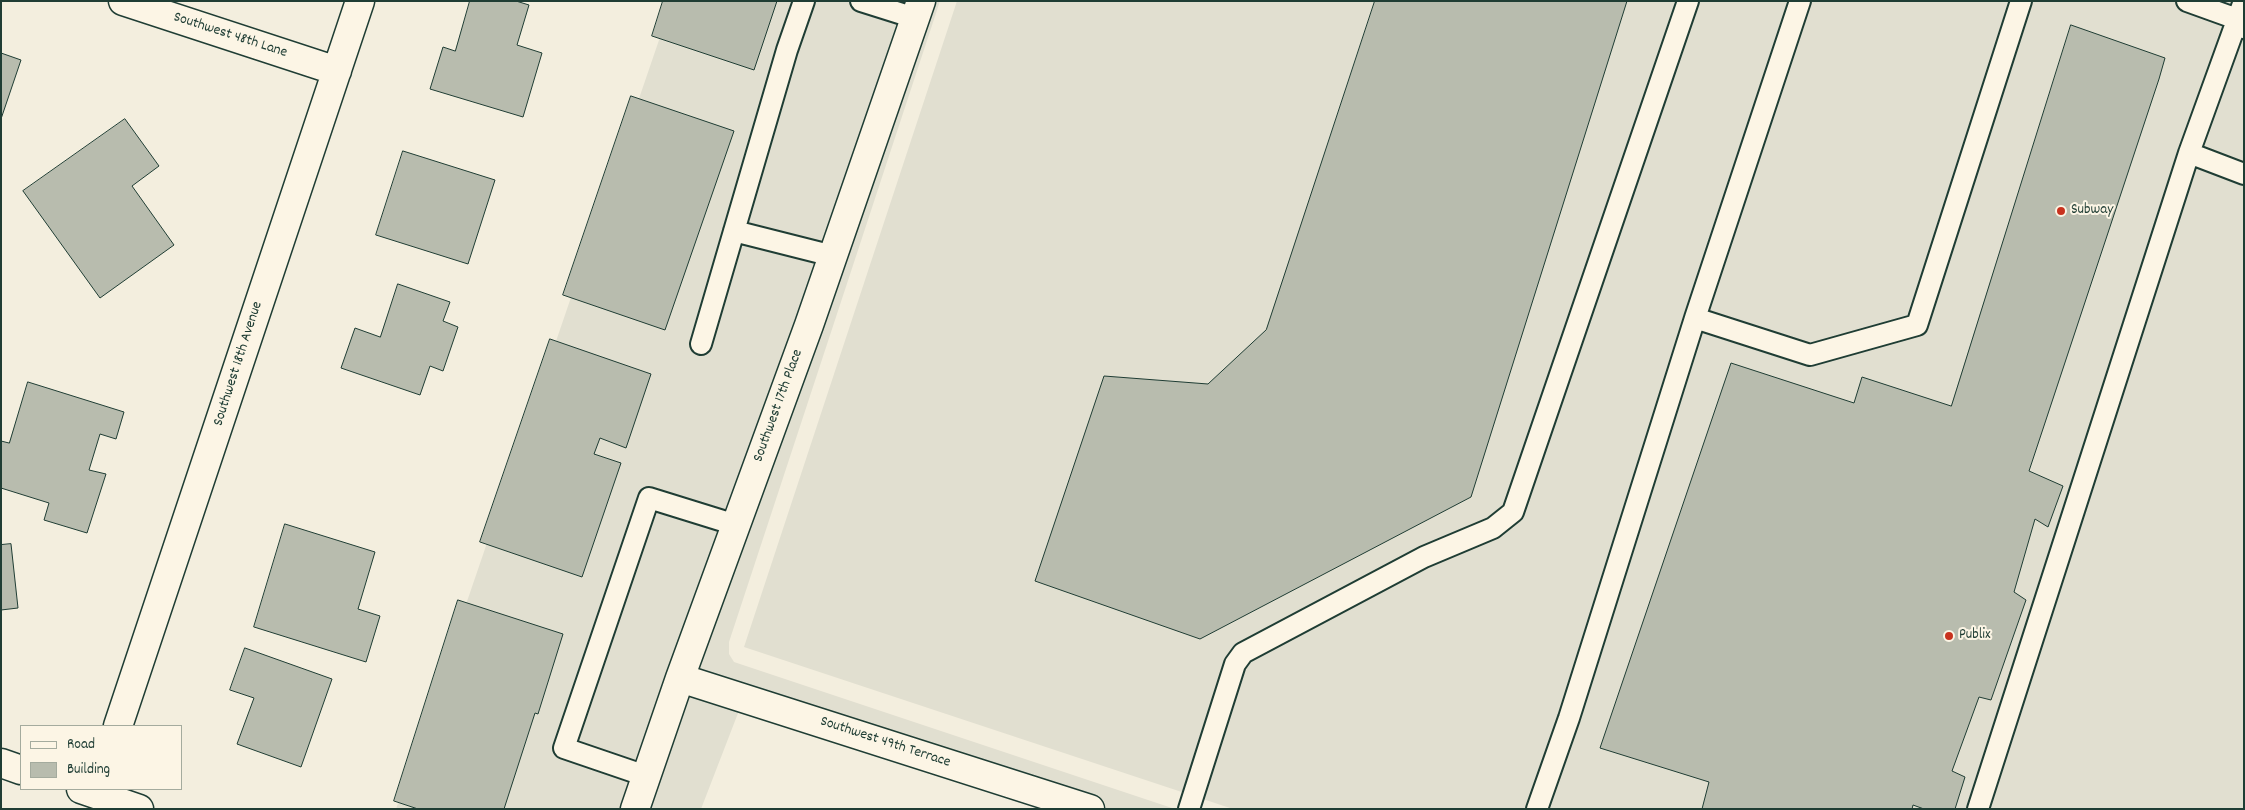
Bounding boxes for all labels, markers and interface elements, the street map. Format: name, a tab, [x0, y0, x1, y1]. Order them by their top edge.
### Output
street label: Southwest 48th Lane	[171, 9, 289, 63]
place label: Subway	[2071, 202, 2113, 220]
marker: Subway	[2055, 205, 2067, 217]
street label: Southwest 18th Avenue	[210, 299, 268, 429]
street label: Southwest 17th Place	[750, 347, 808, 465]
place label: Publix	[1959, 627, 1991, 645]
marker: Publix	[1943, 630, 1955, 642]
street label: Southwest 49th Terrace	[818, 713, 952, 773]
legend	[20, 725, 182, 790]
text: Road	[67, 734, 95, 756]
text: Building	[67, 759, 110, 781]

